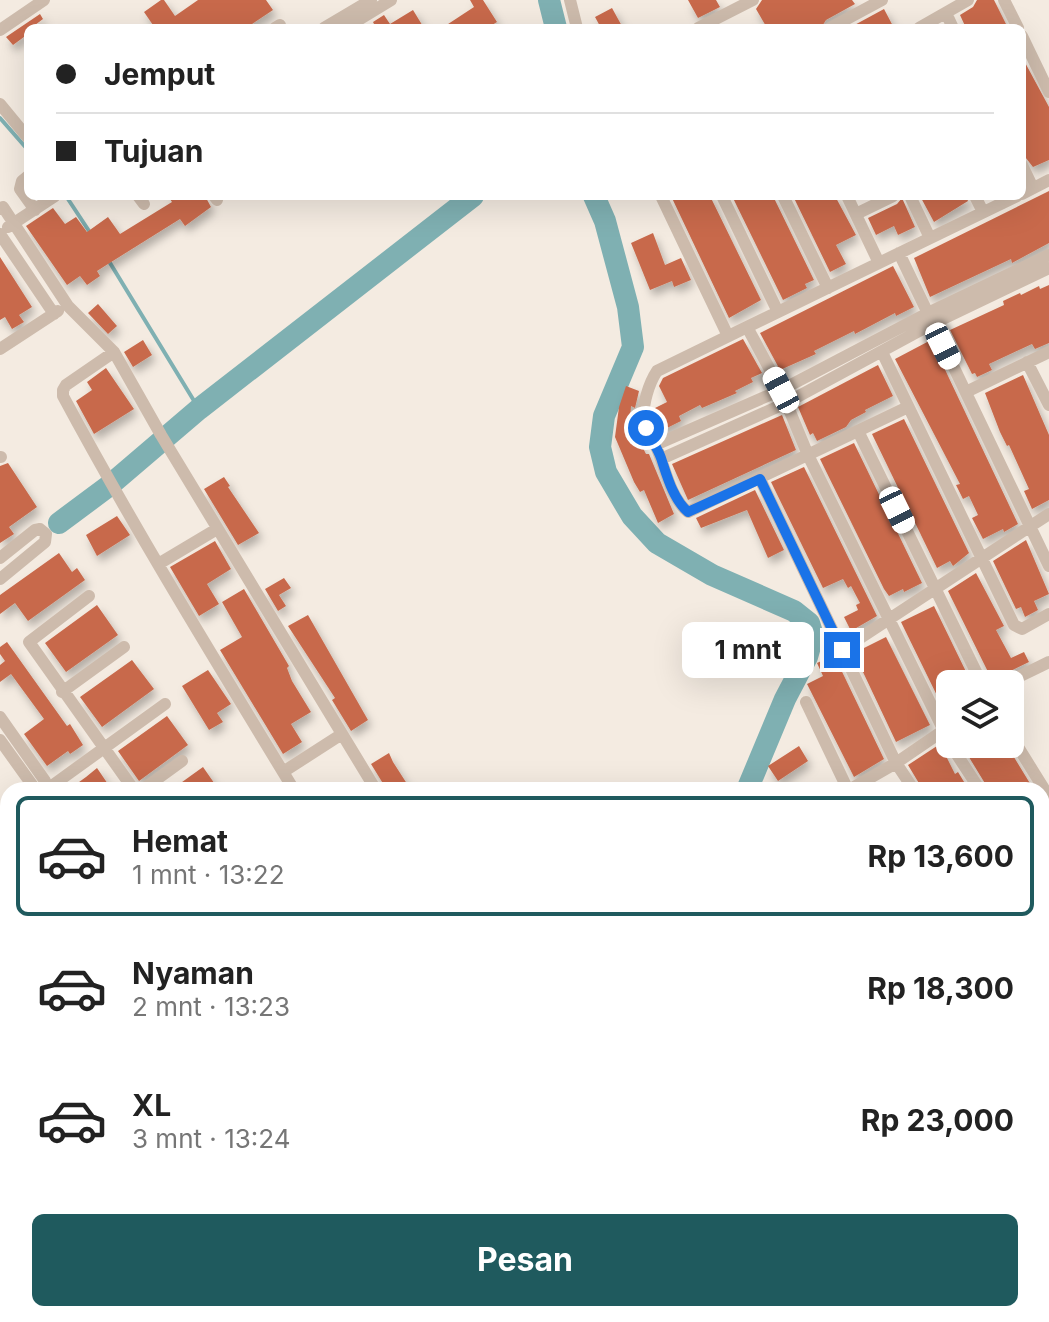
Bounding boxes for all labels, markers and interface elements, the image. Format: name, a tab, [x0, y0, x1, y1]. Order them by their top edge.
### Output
text: Jemput	[104, 56, 215, 92]
text: Tujuan	[104, 133, 203, 169]
car	[922, 319, 964, 373]
car	[759, 363, 803, 417]
route start	[628, 410, 664, 446]
car	[876, 483, 918, 537]
callout: 1 mnt	[682, 622, 814, 678]
route end	[824, 632, 860, 668]
text: 1 mnt	[715, 634, 781, 665]
map controls	[936, 670, 1024, 758]
button: layers	[936, 670, 1024, 758]
icon: car	[36, 820, 108, 892]
text: Hemat	[132, 823, 228, 859]
text: Rp 13,600	[868, 838, 1014, 874]
text: 1 mnt · 13:22	[132, 859, 284, 890]
icon: car	[36, 952, 108, 1024]
text: Nyaman	[132, 955, 254, 991]
text: Rp 18,300	[867, 970, 1014, 1006]
text: 2 mnt · 13:23	[132, 991, 290, 1022]
icon: car	[36, 1084, 108, 1156]
text: XL	[132, 1087, 171, 1123]
text: Rp 23,000	[861, 1102, 1014, 1138]
text: 3 mnt · 13:24	[132, 1123, 291, 1154]
button: Pesan	[32, 1214, 1018, 1306]

